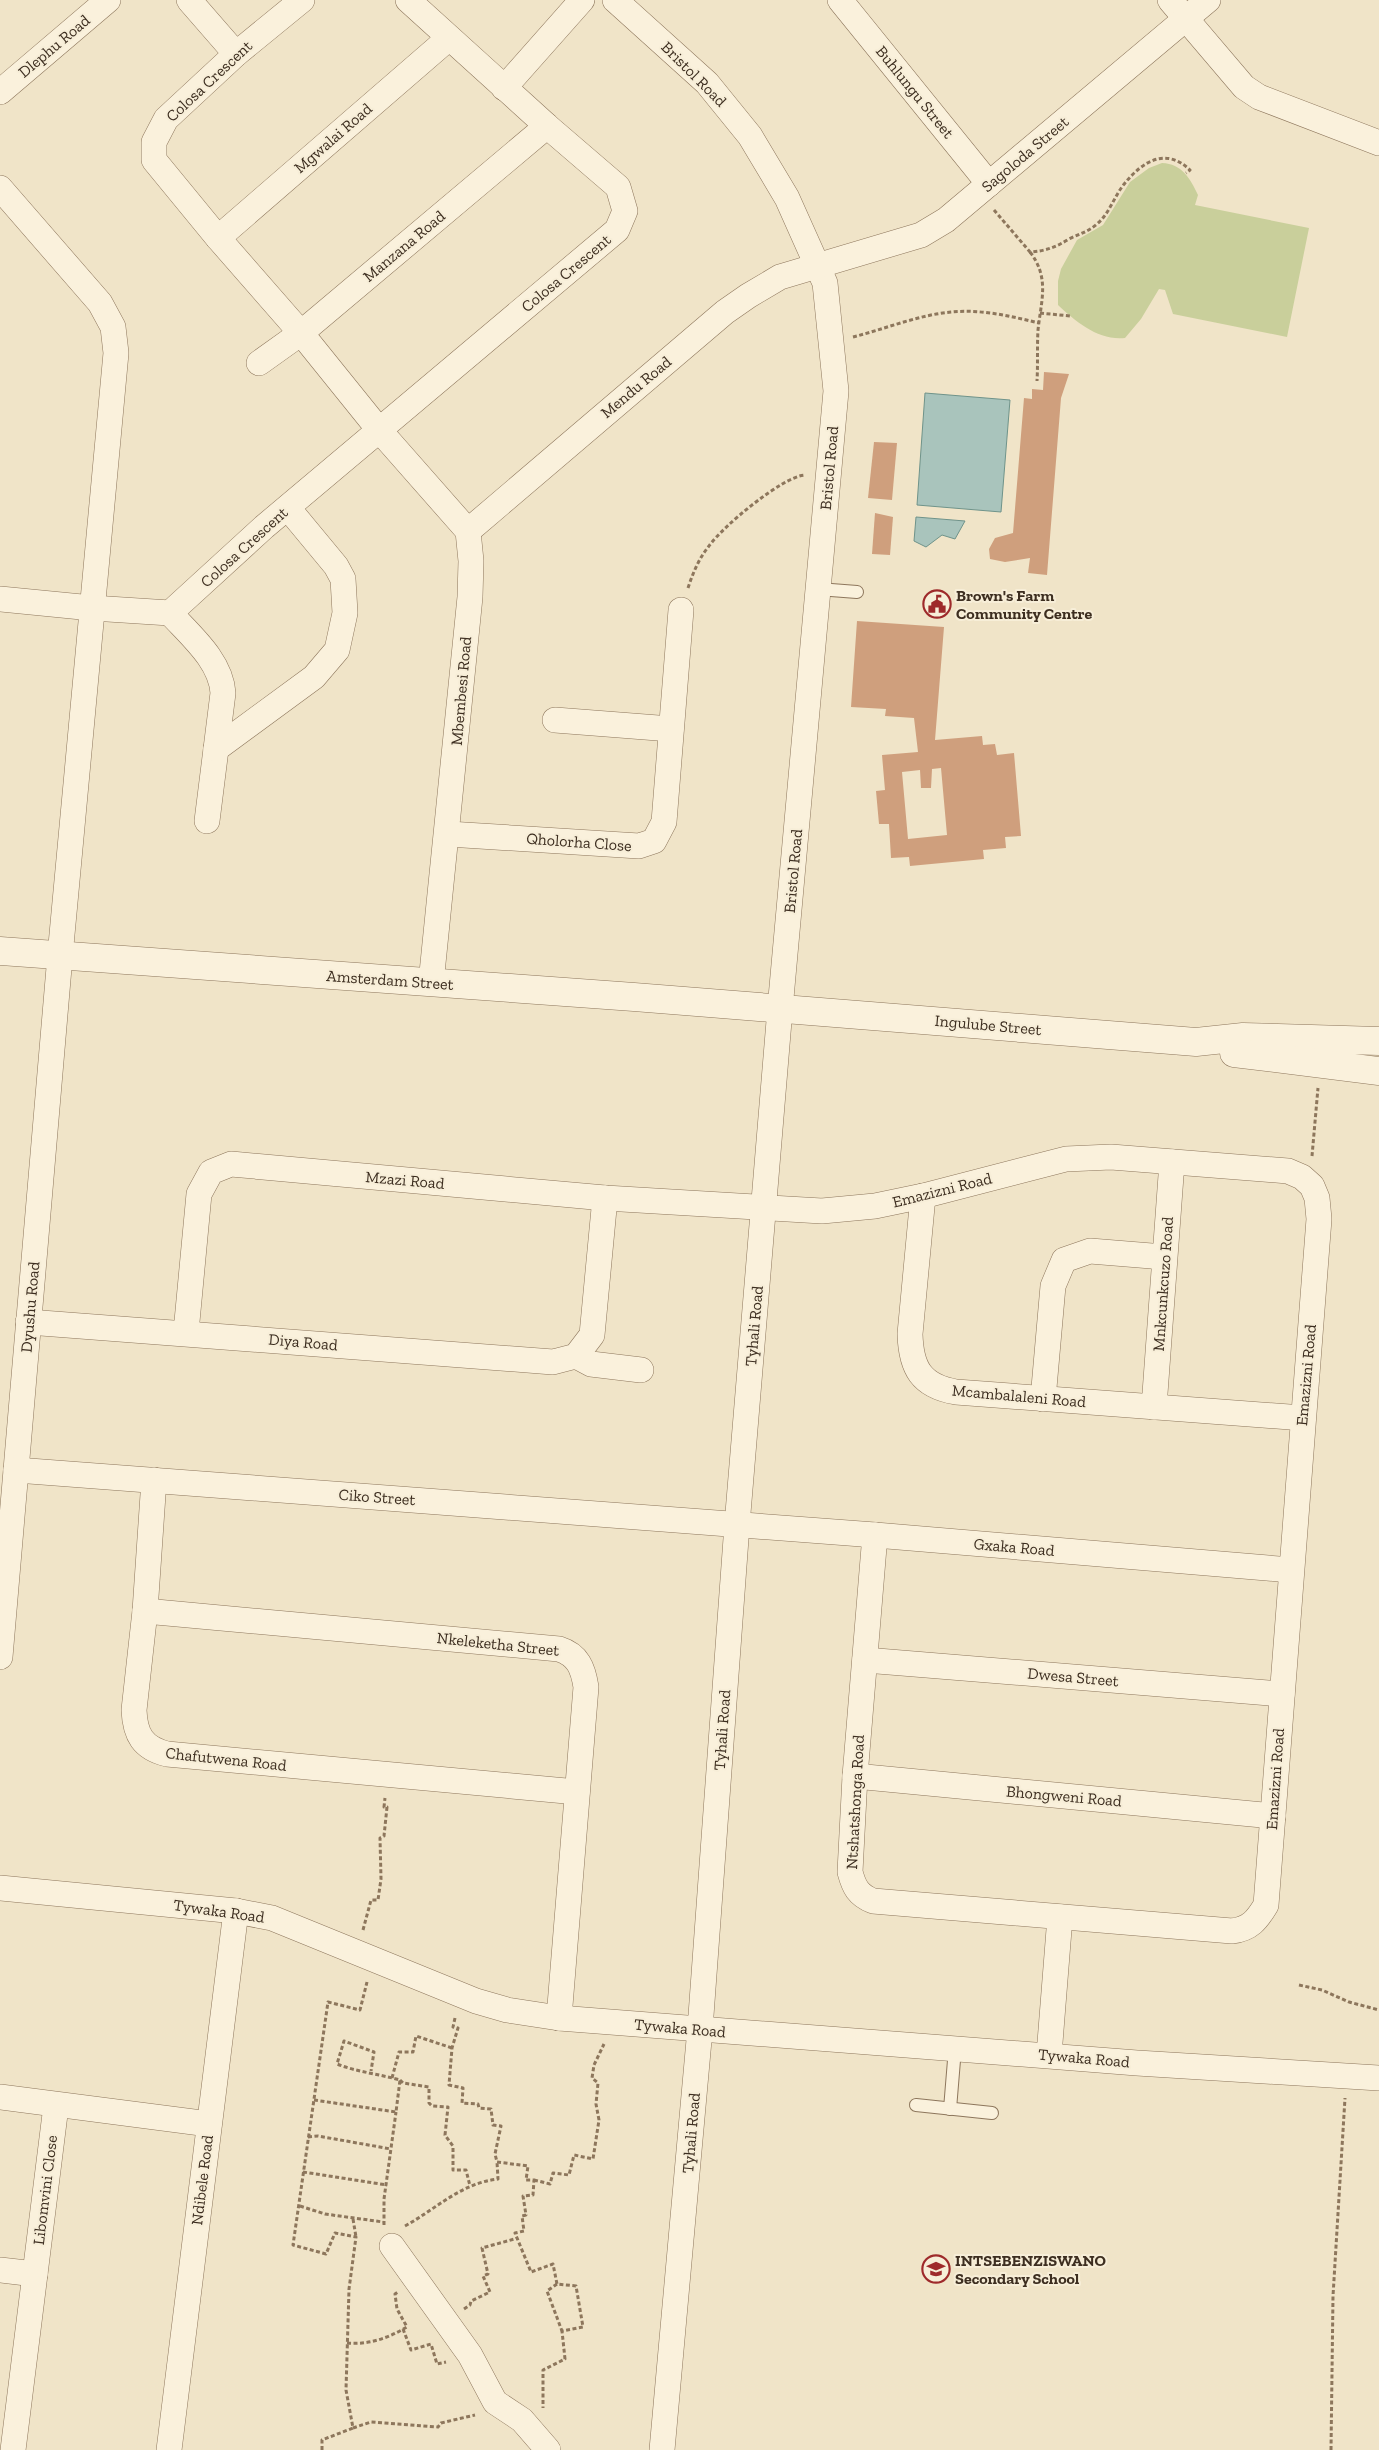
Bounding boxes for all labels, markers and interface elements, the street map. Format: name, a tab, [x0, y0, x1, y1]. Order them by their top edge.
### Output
street label: Dlephu Road	[14, 10, 94, 81]
street label: Colosa Crescent	[162, 36, 256, 126]
street label: Bristol Road	[657, 37, 731, 111]
street label: Buhlungu Street	[872, 42, 958, 142]
street label: Mgwalai Road	[290, 99, 376, 177]
street label: Sagoloda Street	[978, 112, 1073, 196]
street label: Manzana Road	[359, 206, 449, 286]
street label: Colosa Crescent	[517, 230, 615, 316]
street label: Mendu Road	[597, 352, 675, 422]
street label: Bristol Road	[816, 425, 842, 511]
street label: Colosa Crescent	[196, 503, 292, 591]
place label: Brown's Farm Community Centre	[956, 586, 1093, 623]
public building icon: Brown's Farm Community Centre	[922, 589, 952, 619]
street label: Mbembesi Road	[447, 635, 475, 746]
street label: Bristol Road	[780, 828, 806, 914]
street label: Qholorha Close	[526, 829, 632, 855]
street label: Amsterdam Street	[326, 966, 454, 994]
street label: Ingulube Street	[934, 1011, 1042, 1039]
street label: Mzazi Road	[365, 1167, 445, 1193]
street label: Emazizni Road	[890, 1168, 994, 1212]
street label: Mnkcunkcuzo Road	[1149, 1216, 1177, 1352]
street label: Dyushu Road	[17, 1260, 43, 1353]
street label: Tyhali Road	[741, 1285, 767, 1367]
street label: Emazizni Road	[1292, 1323, 1320, 1427]
street label: Diya Road	[268, 1330, 339, 1355]
street label: Mcambalaleni Road	[951, 1381, 1087, 1411]
street label: Ciko Street	[338, 1485, 416, 1509]
street label: Gxaka Road	[973, 1534, 1055, 1560]
street label: Nkeleketha Street	[436, 1628, 560, 1660]
street label: Dwesa Street	[1027, 1664, 1119, 1690]
street label: Tyhali Road	[710, 1689, 734, 1771]
street label: Emazizni Road	[1262, 1727, 1288, 1831]
street label: Ntshatshonga Road	[842, 1734, 868, 1870]
street label: Chafutwena Road	[165, 1743, 288, 1775]
street label: Bhongweni Road	[1005, 1781, 1123, 1811]
street label: Tywaka Road	[172, 1895, 266, 1927]
street label: Tywaka Road	[633, 2015, 727, 2041]
street label: Tywaka Road	[1037, 2045, 1131, 2071]
street label: Tyhali Road	[678, 2092, 704, 2174]
street label: Libomvini Close	[29, 2134, 61, 2246]
street label: Ndibele Road	[187, 2134, 217, 2226]
place label: INTSEBENZISWANO Secondary School	[955, 2251, 1106, 2288]
school or university icon: INTSEBENZISWANO Secondary School	[921, 2254, 951, 2284]

